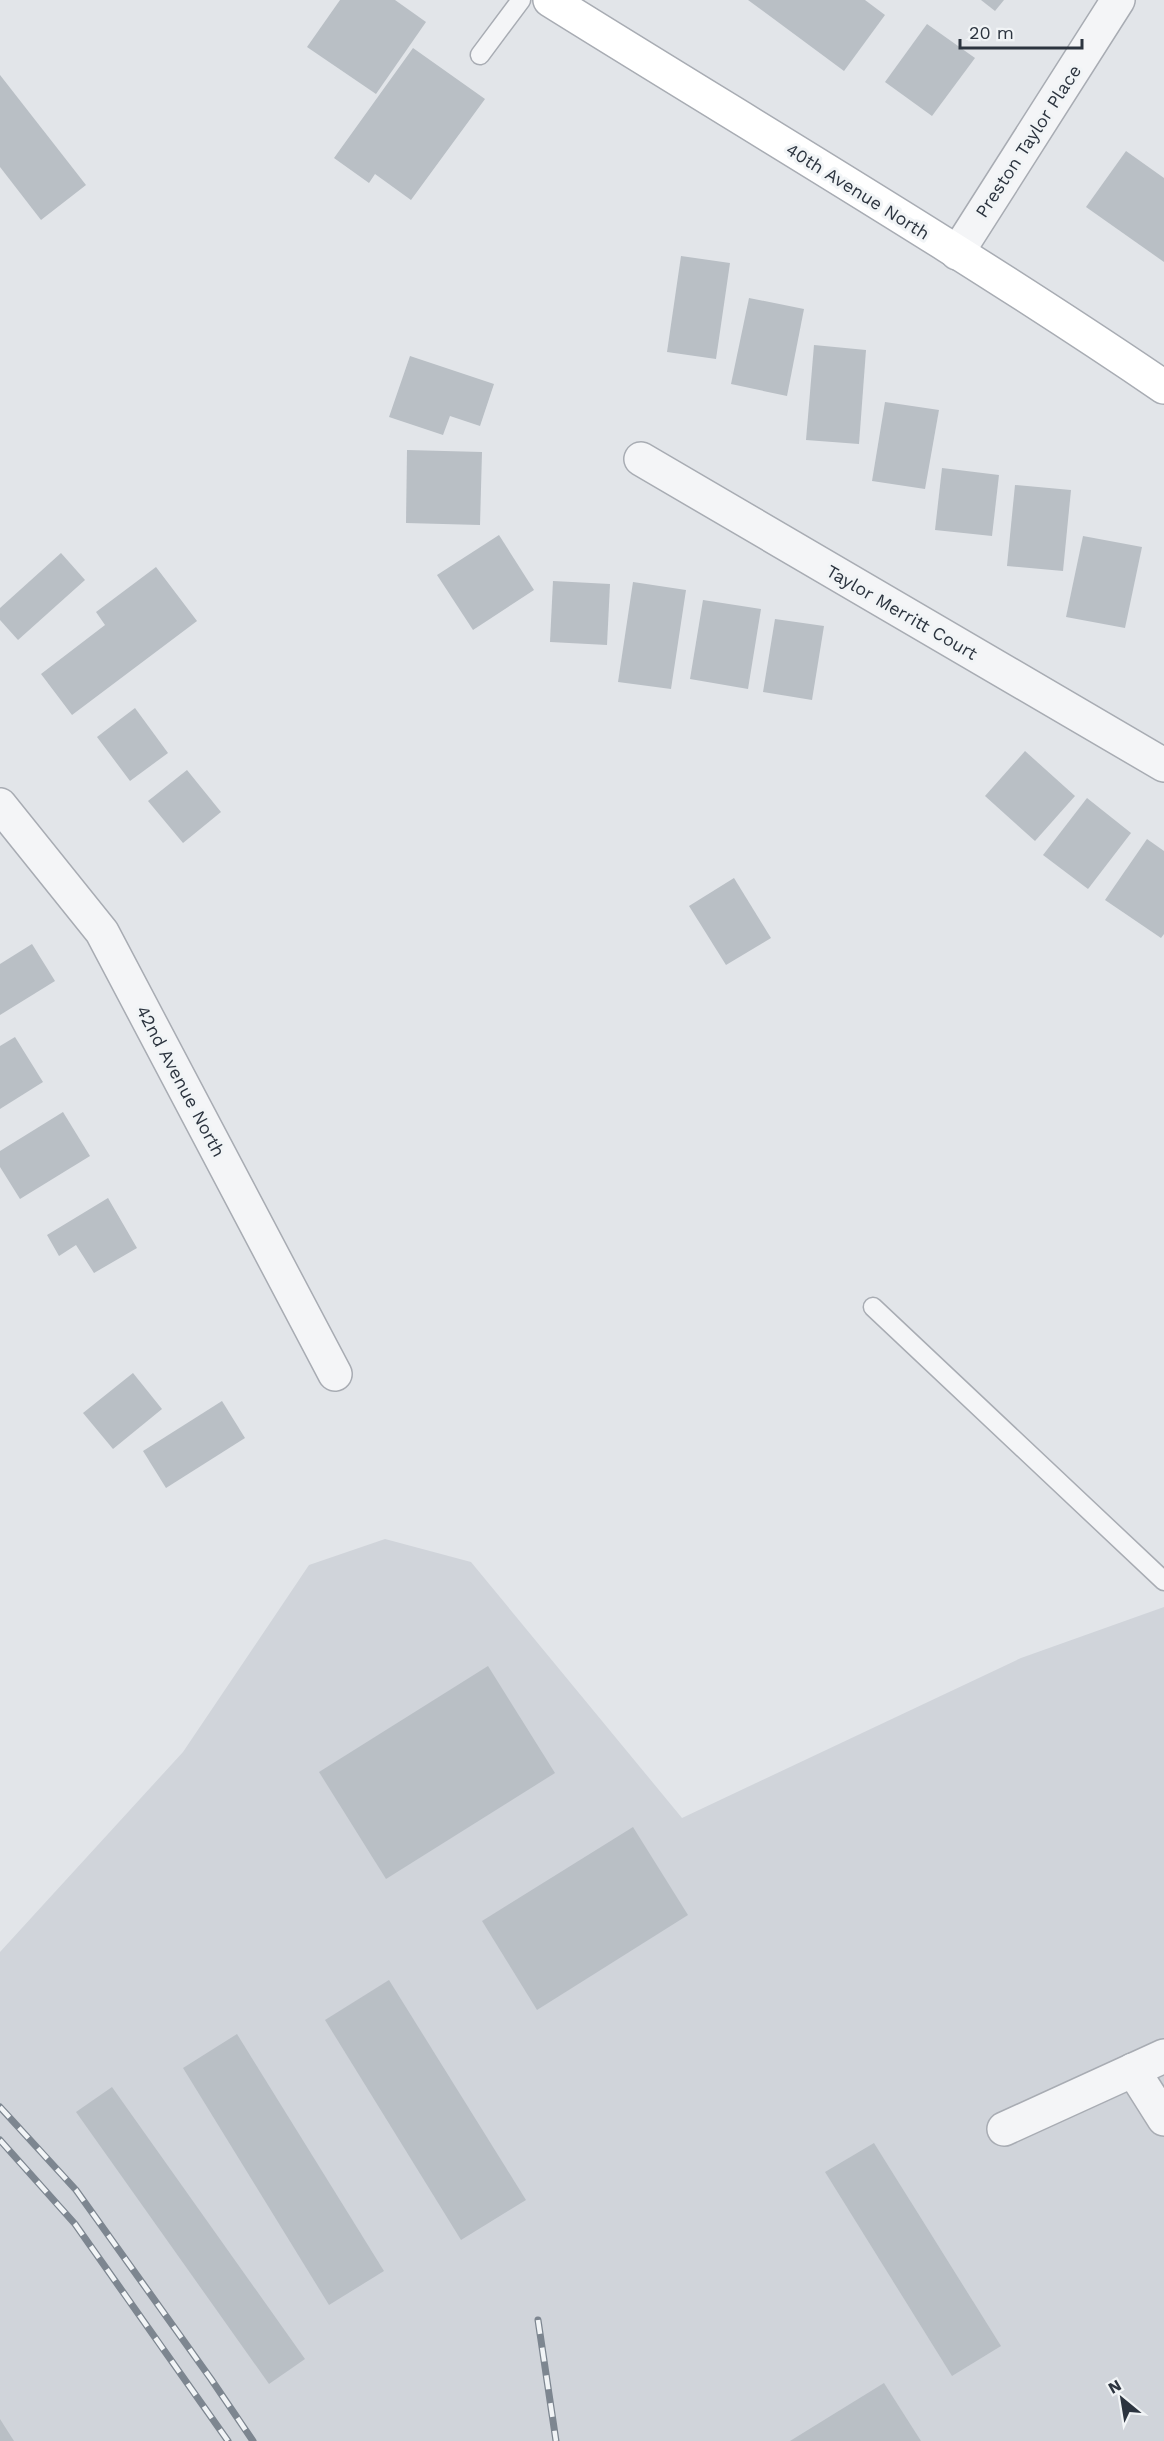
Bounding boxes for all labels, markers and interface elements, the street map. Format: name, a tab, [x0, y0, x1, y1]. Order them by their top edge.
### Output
scale bar	[960, 12, 1082, 50]
text: 20 m	[969, 22, 1014, 43]
street label: Preston Taylor Place	[971, 61, 1085, 221]
street label: 40th Avenue North	[782, 138, 934, 244]
street label: Taylor Merritt Court	[823, 560, 982, 664]
street label: 42nd Avenue North	[132, 1002, 230, 1160]
north arrow	[1092, 2369, 1152, 2429]
text: N	[1105, 2375, 1125, 2398]

